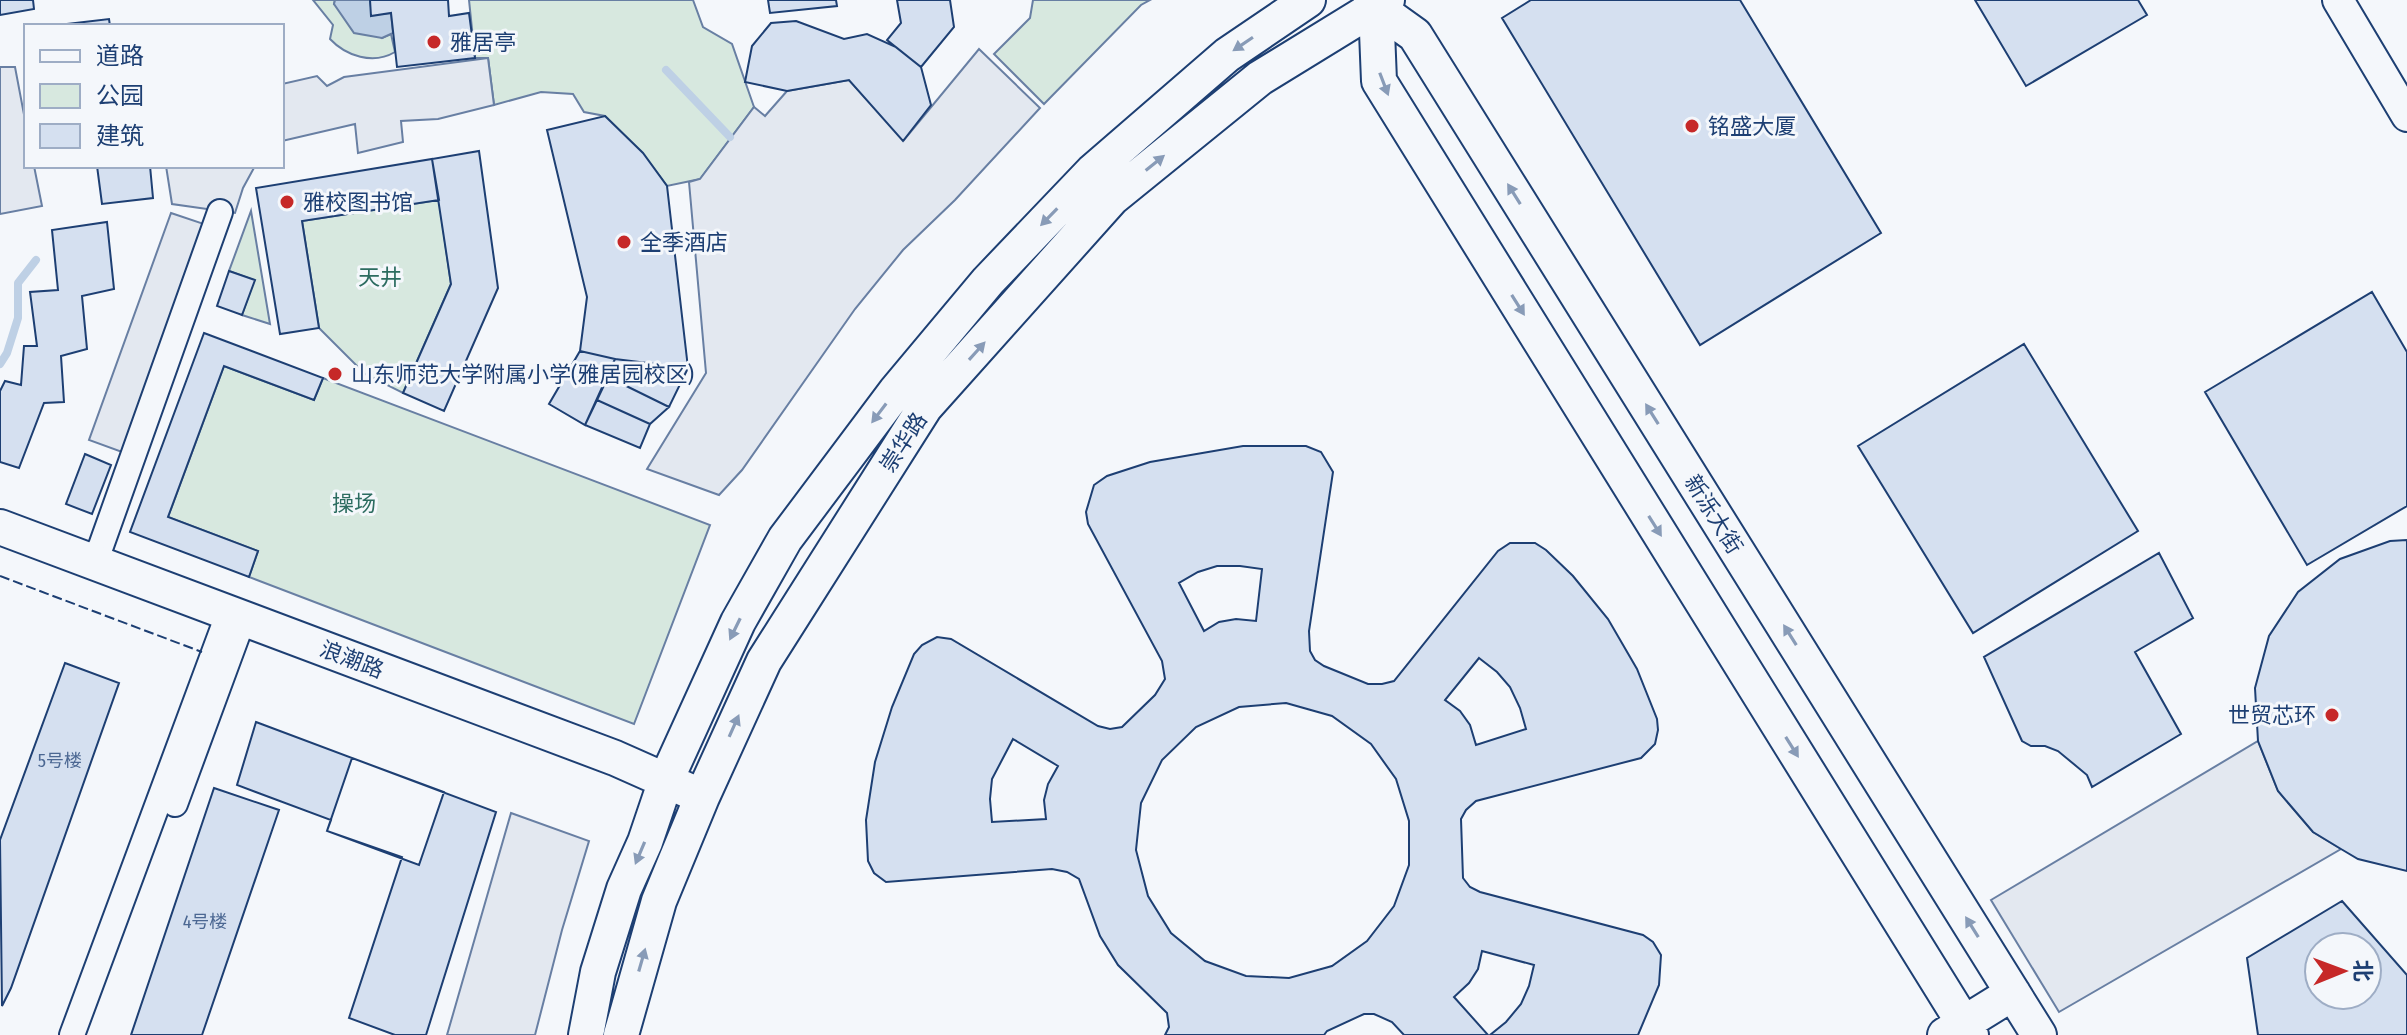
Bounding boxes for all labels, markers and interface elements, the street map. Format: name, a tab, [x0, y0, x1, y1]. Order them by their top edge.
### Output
legend	[24, 24, 284, 168]
place label: 雅居亭	[450, 29, 516, 56]
marker: 雅居亭	[425, 33, 443, 51]
one-way arrow	[1233, 36, 1254, 51]
text: 道路	[96, 42, 144, 70]
one-way arrow	[1378, 72, 1391, 96]
text: 公园	[96, 82, 144, 110]
place label: 铭盛大厦	[1708, 113, 1796, 140]
marker: 铭盛大厦	[1683, 117, 1701, 135]
text: 建筑	[96, 122, 144, 150]
one-way arrow	[1145, 155, 1165, 172]
one-way arrow	[1508, 183, 1522, 205]
place label: 雅校图书馆	[303, 189, 413, 216]
marker: 雅校图书馆	[278, 193, 296, 211]
one-way arrow	[1041, 207, 1059, 226]
place label: 全季酒店	[640, 229, 728, 256]
marker: 全季酒店	[615, 233, 633, 251]
park label: 天井	[358, 264, 402, 291]
one-way arrow	[1511, 294, 1525, 316]
one-way arrow	[967, 342, 985, 361]
place label: 山东师范大学附属小学(雅居园校区)	[351, 361, 694, 388]
marker: 山东师范大学附属小学(雅居园校区)	[326, 365, 344, 383]
one-way arrow	[872, 403, 888, 423]
one-way arrow	[1646, 403, 1660, 425]
street label: 崇华路	[874, 407, 933, 477]
street label: 新泺大街	[1679, 470, 1748, 559]
park label: 操场	[332, 490, 376, 517]
one-way arrow	[1648, 515, 1662, 537]
one-way arrow	[728, 617, 742, 640]
one-way arrow	[1783, 624, 1797, 646]
street label: 浪潮路	[316, 635, 387, 684]
place label: 世贸芯环	[2228, 702, 2316, 729]
marker: 世贸芯环	[2323, 706, 2341, 724]
one-way arrow	[728, 714, 741, 738]
one-way arrow	[1785, 736, 1799, 758]
house number: 5号楼	[38, 750, 82, 772]
one-way arrow	[633, 841, 646, 865]
house number: 4号楼	[183, 911, 227, 933]
one-way arrow	[1965, 916, 1979, 938]
north arrow	[2303, 931, 2383, 1011]
one-way arrow	[636, 947, 649, 971]
text: 北	[2349, 959, 2376, 982]

